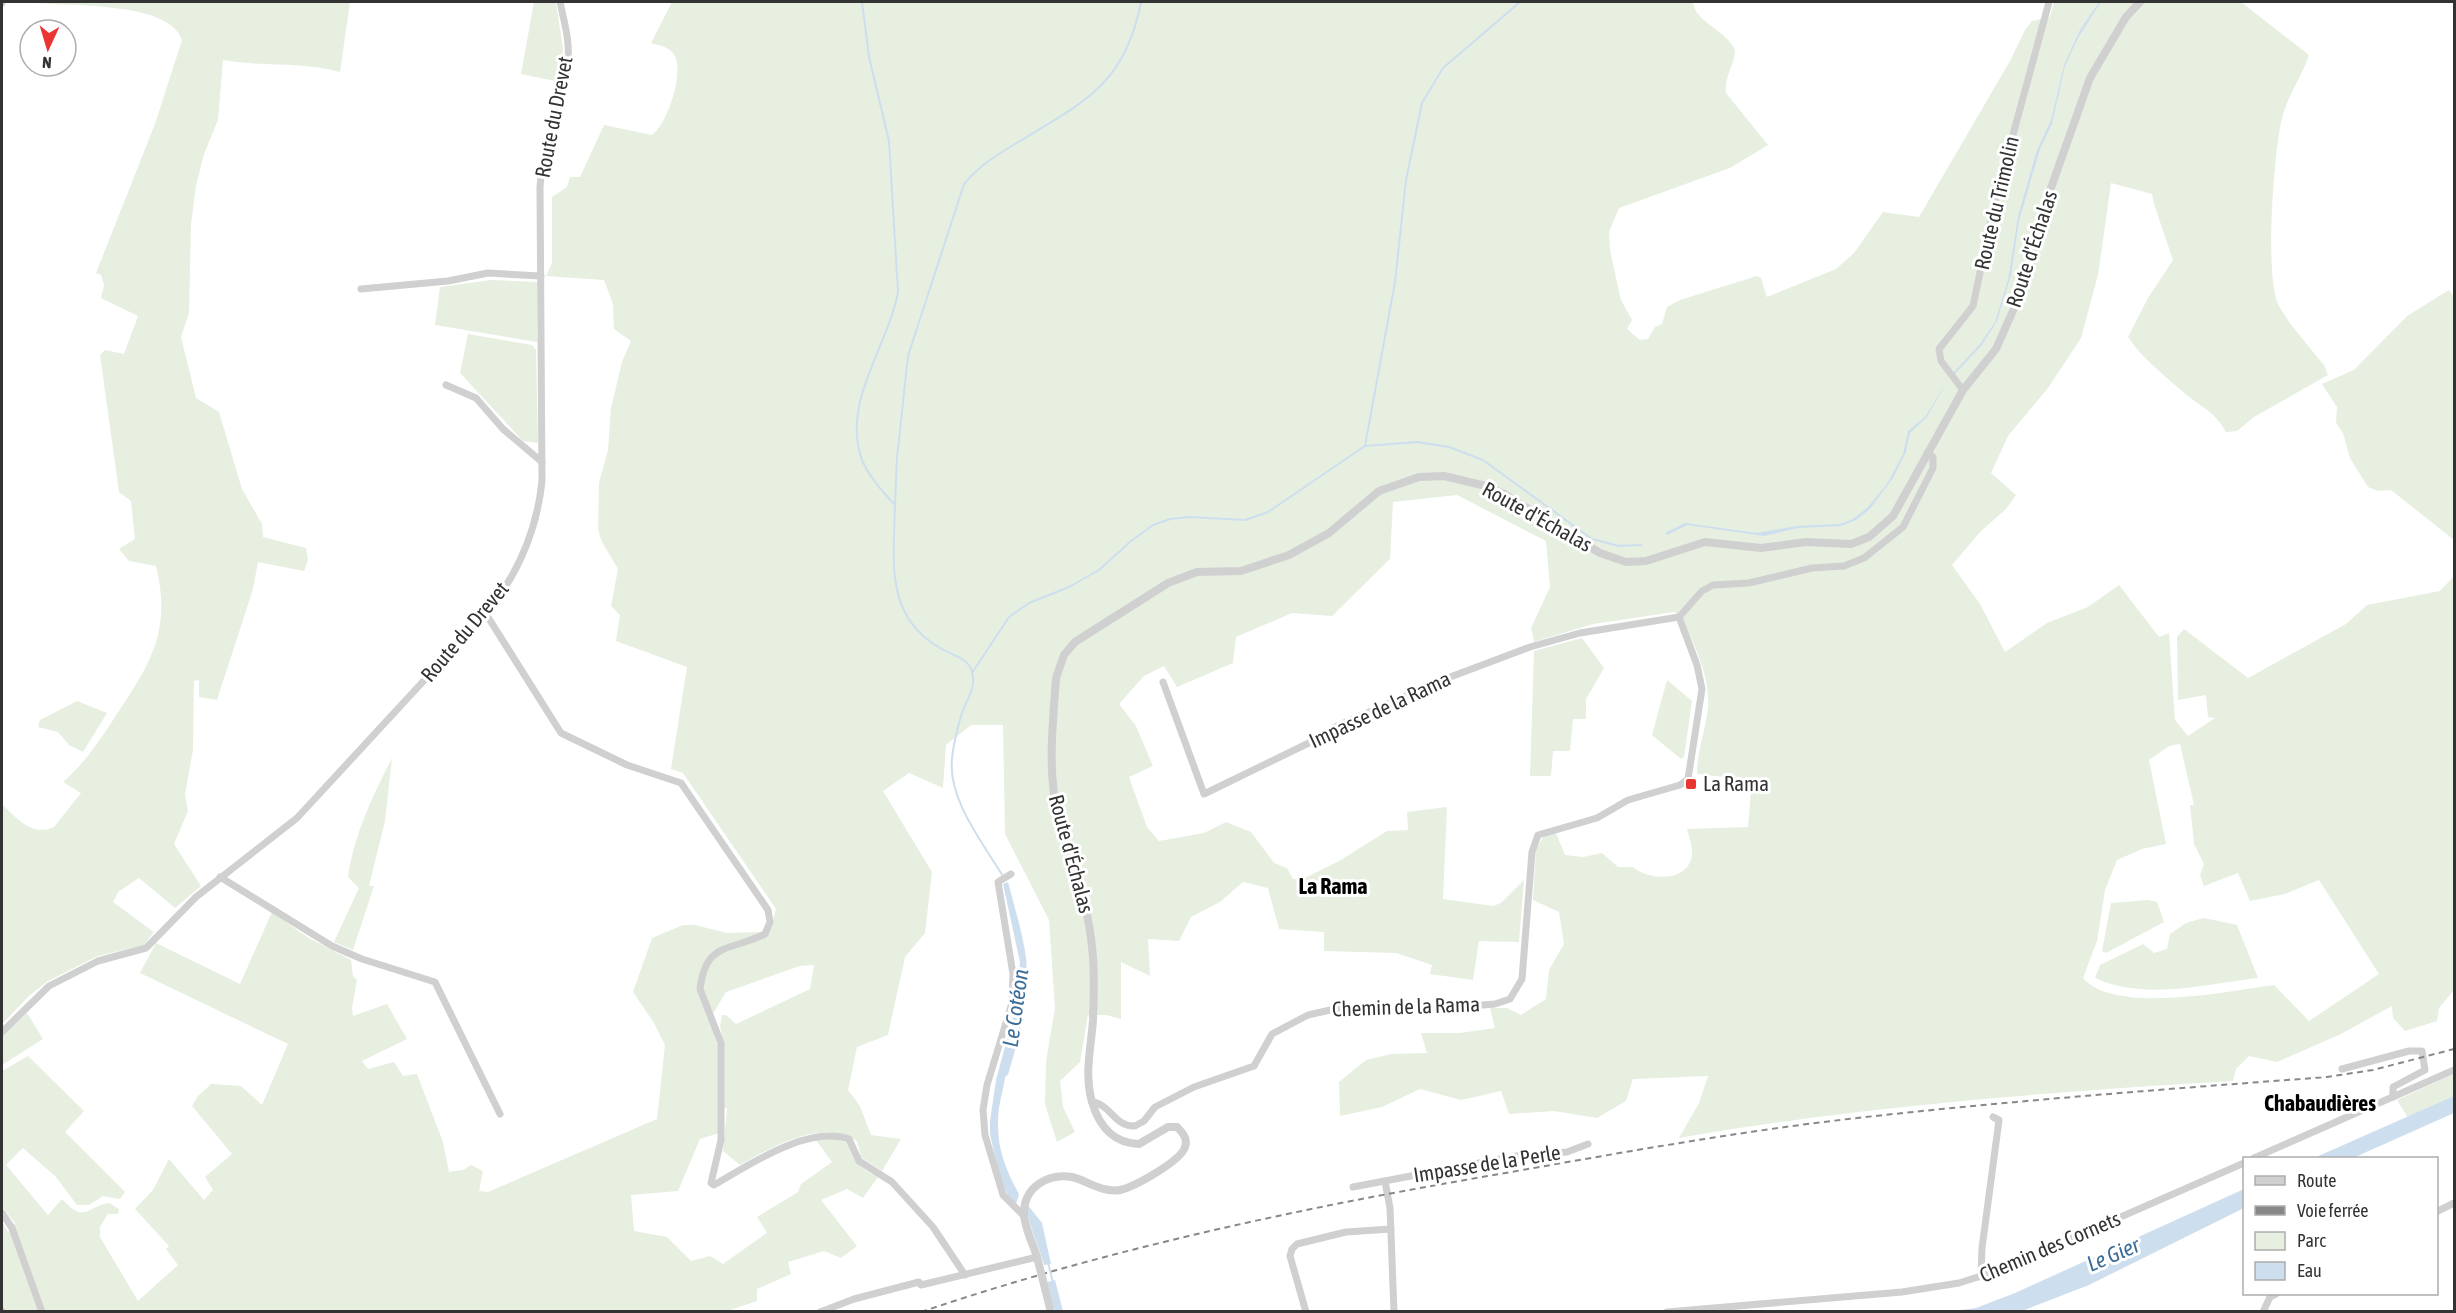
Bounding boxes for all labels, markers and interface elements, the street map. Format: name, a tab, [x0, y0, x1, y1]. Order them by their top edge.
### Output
north arrow	[18, 18, 78, 78]
text: N	[42, 54, 52, 72]
street label: Route du Drevet	[529, 54, 577, 179]
street label: Route du Trimolin	[1969, 134, 2023, 272]
street label: Route d'Échalas	[2001, 187, 2061, 310]
street label: Route d'Échalas	[1478, 476, 1596, 556]
street label: Route du Drevet	[415, 577, 513, 686]
street label: Impasse de la Rama	[1305, 666, 1454, 752]
place label: La Rama	[1703, 771, 1769, 795]
marker: La Rama	[1684, 777, 1698, 791]
street label: Route d'Échalas	[1045, 792, 1099, 916]
district label: La Rama	[1298, 873, 1368, 899]
water label: Le Cotéon	[997, 967, 1033, 1049]
street label: Chemin de la Rama	[1332, 991, 1480, 1021]
district label: Chabaudières	[2264, 1090, 2376, 1116]
street label: Impasse de la Perle	[1412, 1140, 1562, 1186]
legend	[2243, 1157, 2438, 1295]
text: Route	[2297, 1170, 2336, 1191]
text: Voie ferrée	[2297, 1200, 2369, 1221]
street label: Chemin des Cornets	[1976, 1206, 2124, 1287]
text: Parc	[2297, 1230, 2326, 1251]
water label: Le Gier	[2083, 1231, 2145, 1277]
text: Eau	[2297, 1260, 2322, 1281]

